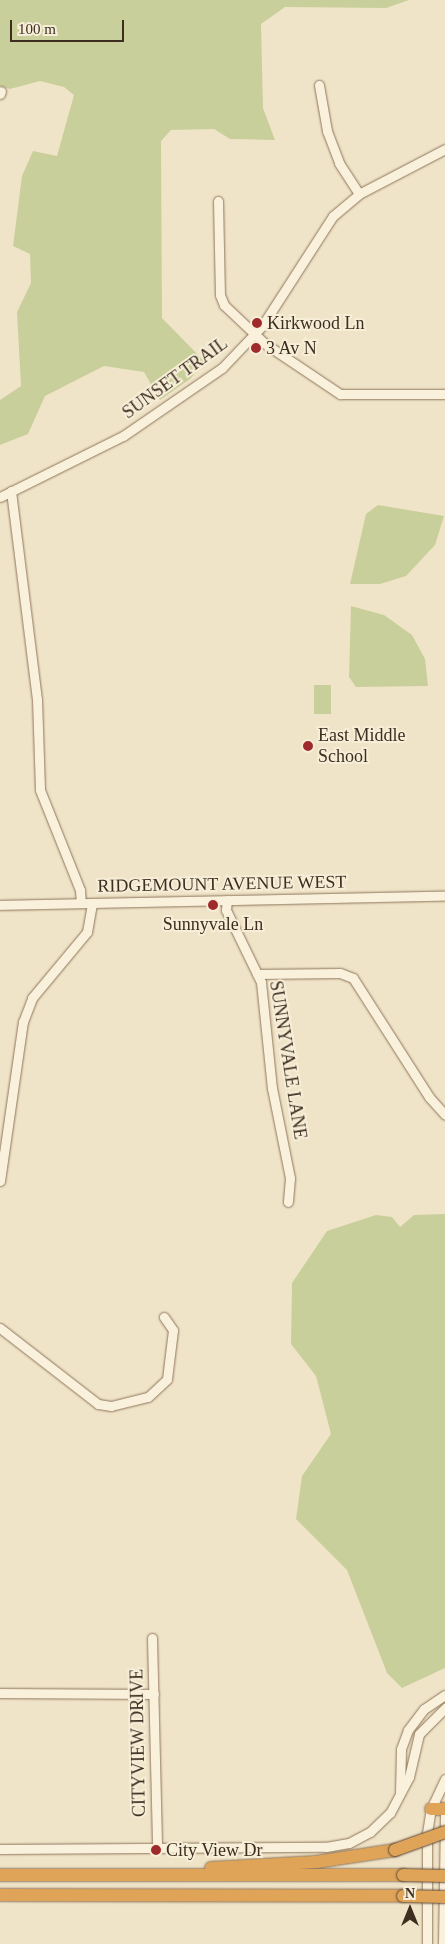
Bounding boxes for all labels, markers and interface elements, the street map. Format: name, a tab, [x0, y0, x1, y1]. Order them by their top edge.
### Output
scale bar	[12, 10, 126, 42]
text: 100 m	[18, 21, 56, 37]
place label: Kirkwood Ln	[267, 312, 364, 334]
marker: Kirkwood Ln	[251, 317, 263, 329]
street label: SUNSET TRAIL	[118, 332, 232, 424]
place label: 3 Av N	[266, 337, 318, 359]
marker: 3 Av N	[250, 342, 262, 354]
place label: East Middle School	[318, 725, 405, 768]
marker: East Middle School	[302, 740, 314, 752]
street label: RIDGEMOUNT AVENUE WEST	[97, 871, 347, 897]
marker: Sunnyvale Ln	[207, 899, 219, 911]
place label: Sunnyvale Ln	[163, 913, 263, 935]
street label: SUNNYVALE LANE	[265, 979, 311, 1141]
street label: CITYVIEW DRIVE	[126, 1669, 150, 1817]
place label: City View Dr	[166, 1839, 263, 1861]
marker: City View Dr	[150, 1844, 162, 1856]
north arrow	[385, 1884, 435, 1934]
text: N	[405, 1886, 415, 1901]

